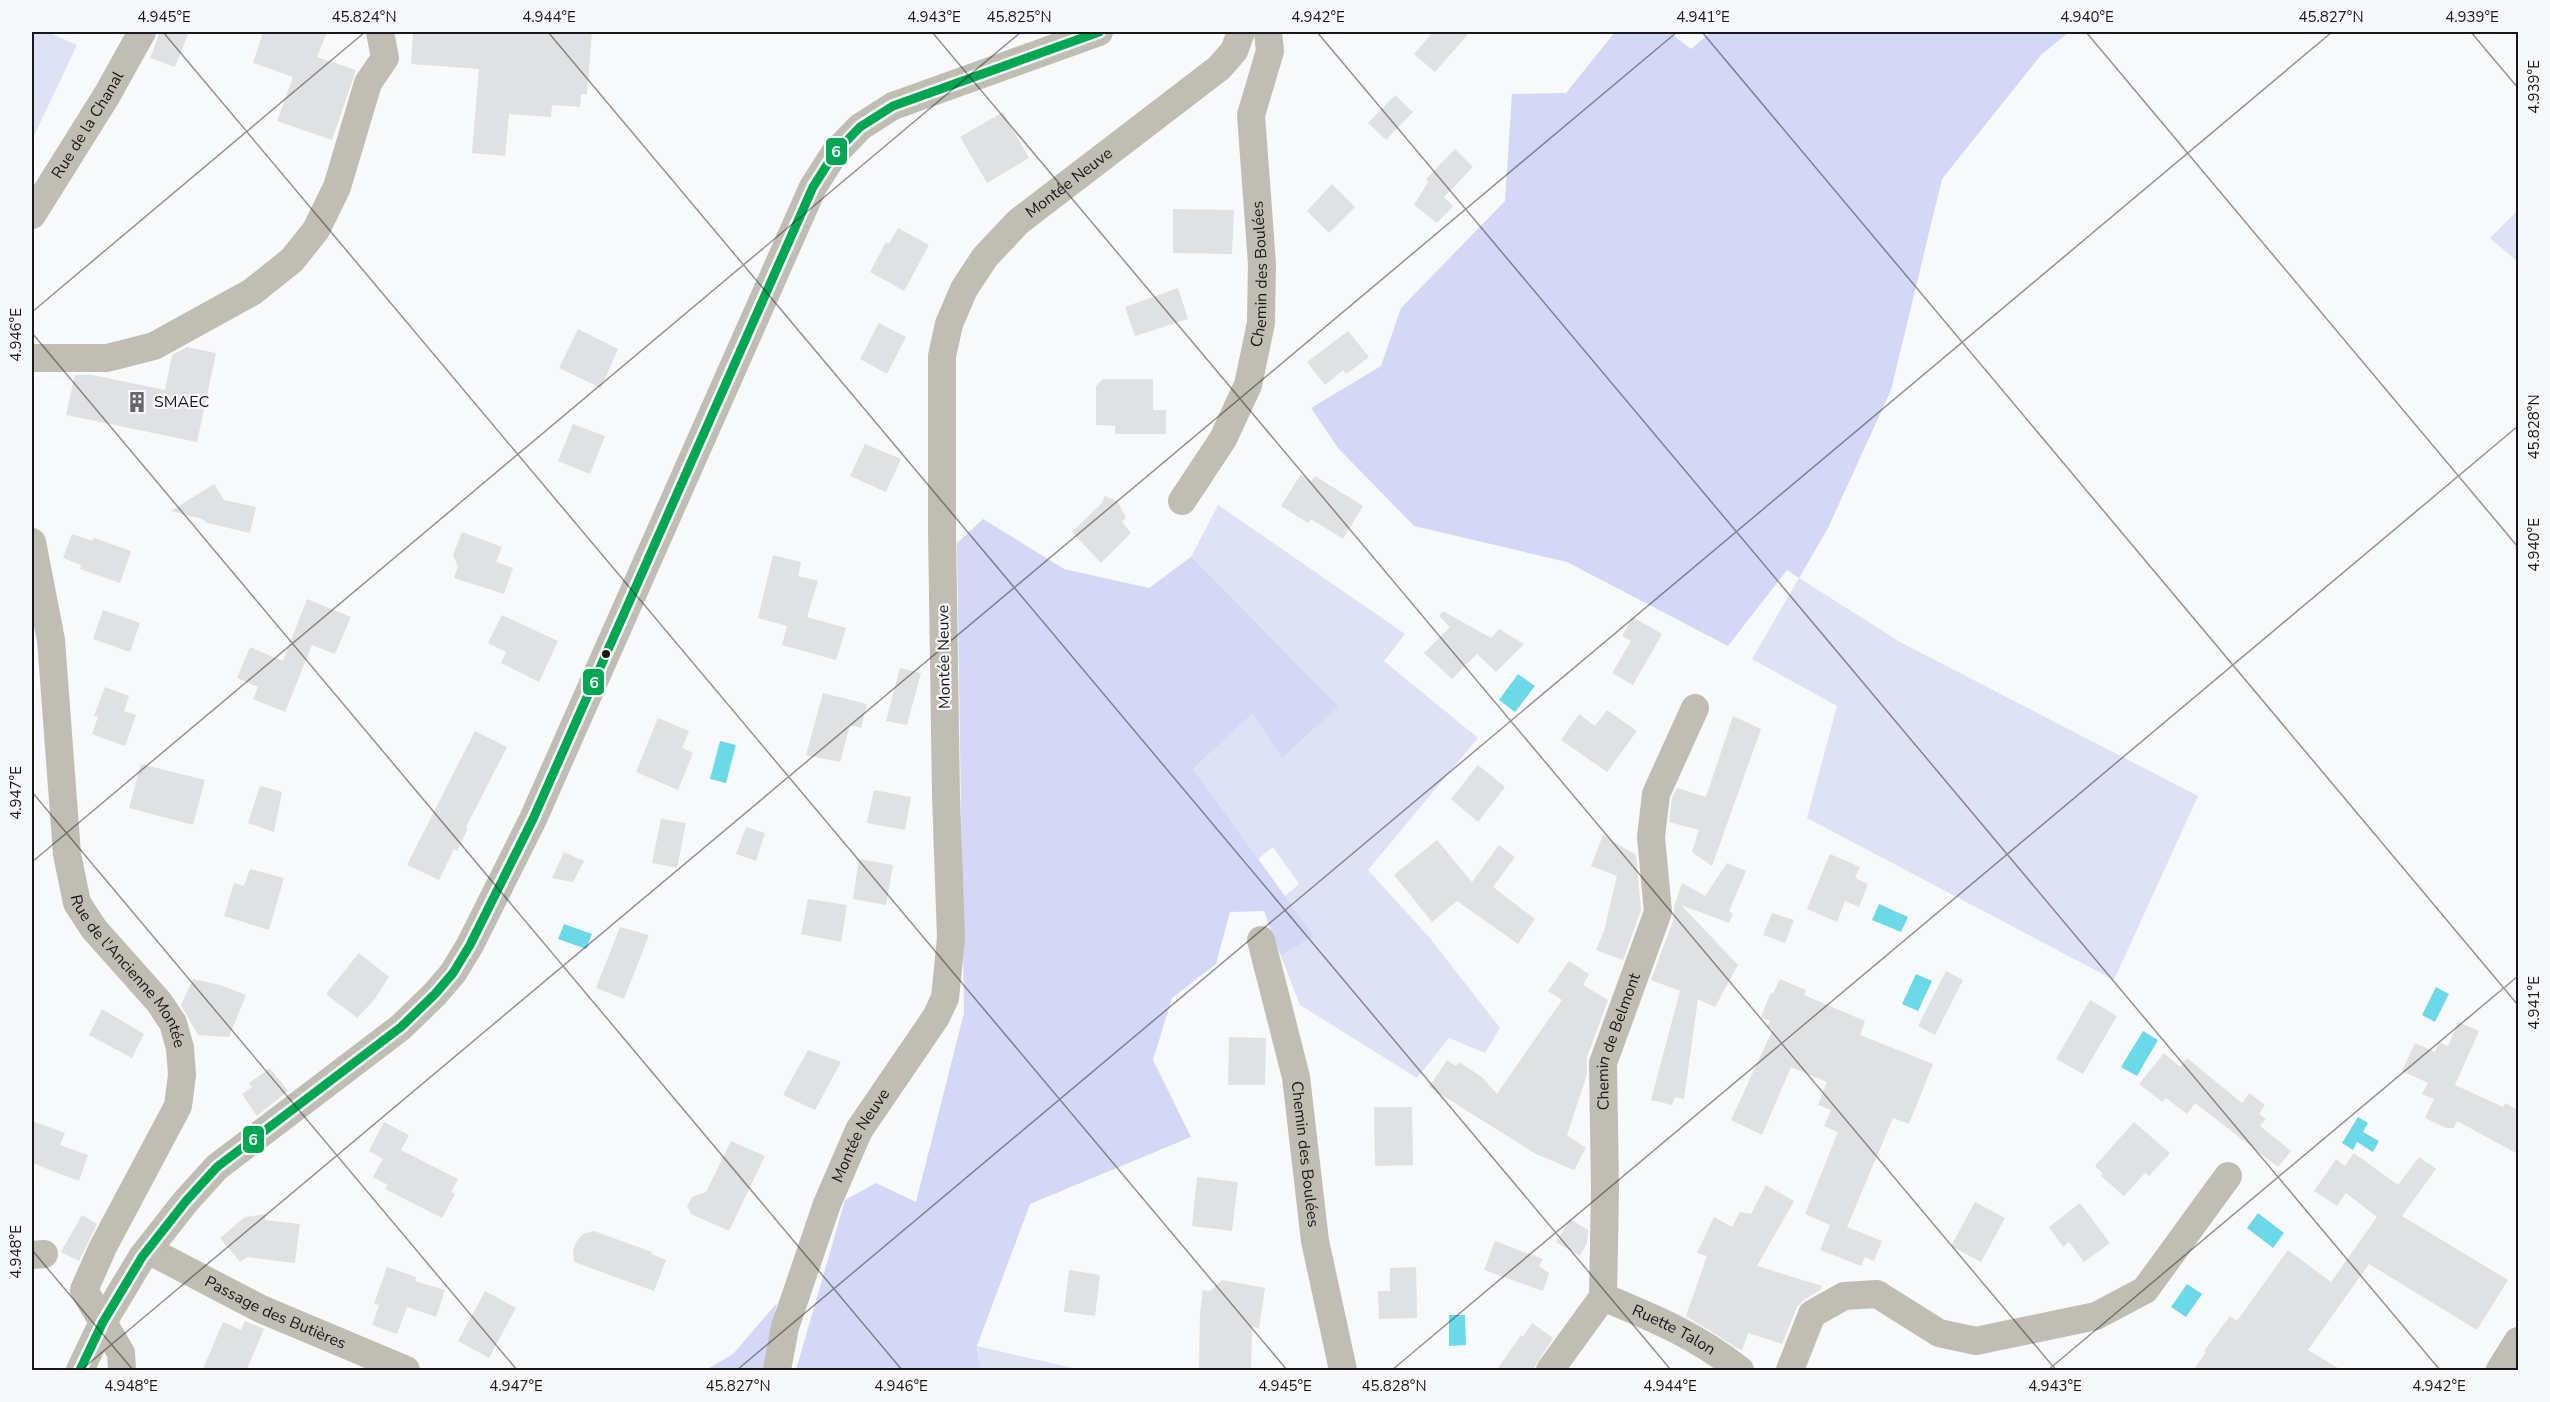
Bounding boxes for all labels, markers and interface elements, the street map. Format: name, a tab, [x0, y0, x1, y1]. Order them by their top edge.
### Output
text: 4.945°E	[137, 7, 191, 27]
text: 45.824°N	[331, 7, 397, 27]
text: 4.944°E	[522, 7, 576, 27]
text: 4.943°E	[907, 7, 961, 27]
text: 45.825°N	[986, 7, 1052, 27]
text: 4.942°E	[1291, 7, 1345, 27]
text: 4.941°E	[1676, 7, 1730, 27]
text: 4.940°E	[2060, 7, 2114, 27]
text: 45.827°N	[2298, 7, 2364, 27]
text: 4.939°E	[2445, 7, 2499, 27]
text: 4.939°E	[2524, 60, 2544, 114]
street label: Rue de la Chanal	[46, 67, 129, 183]
line badge: 6	[825, 137, 848, 166]
text: 6	[831, 141, 841, 163]
street label: Montée Neuve	[1021, 142, 1117, 223]
street label: Chemin des Boulées	[1245, 200, 1273, 349]
text: 4.946°E	[6, 308, 26, 362]
building icon: SMAEC	[125, 390, 149, 414]
place label: SMAEC	[154, 391, 209, 413]
text: 45.828°N	[2524, 394, 2544, 460]
text: 4.940°E	[2524, 518, 2544, 572]
street label: Montée Neuve	[932, 605, 956, 709]
unlabelled marker	[600, 648, 612, 660]
line badge: 6	[582, 668, 605, 696]
text: 6	[589, 672, 599, 694]
text: 4.947°E	[6, 766, 26, 820]
street label: Rue de l'Ancienne Montée	[65, 893, 190, 1050]
street label: Chemin de Belmont	[1592, 970, 1646, 1111]
text: 4.941°E	[2524, 976, 2544, 1030]
street label: Chemin des Boulées	[1286, 1080, 1324, 1228]
street label: Montée Neuve	[826, 1084, 895, 1186]
line badge: 6	[242, 1125, 265, 1154]
text: 6	[248, 1129, 258, 1151]
text: 4.948°E	[6, 1225, 26, 1279]
street label: Passage des Butières	[201, 1270, 349, 1355]
street label: Ruette Talon	[1629, 1299, 1720, 1361]
text: 4.948°E	[104, 1376, 158, 1396]
text: 4.947°E	[489, 1376, 543, 1396]
text: 45.827°N	[705, 1376, 771, 1396]
text: 4.946°E	[874, 1376, 928, 1396]
text: 4.945°E	[1258, 1376, 1312, 1396]
text: 45.828°N	[1361, 1376, 1427, 1396]
text: 4.944°E	[1643, 1376, 1697, 1396]
text: 4.943°E	[2028, 1376, 2082, 1396]
text: 4.942°E	[2412, 1376, 2466, 1396]

